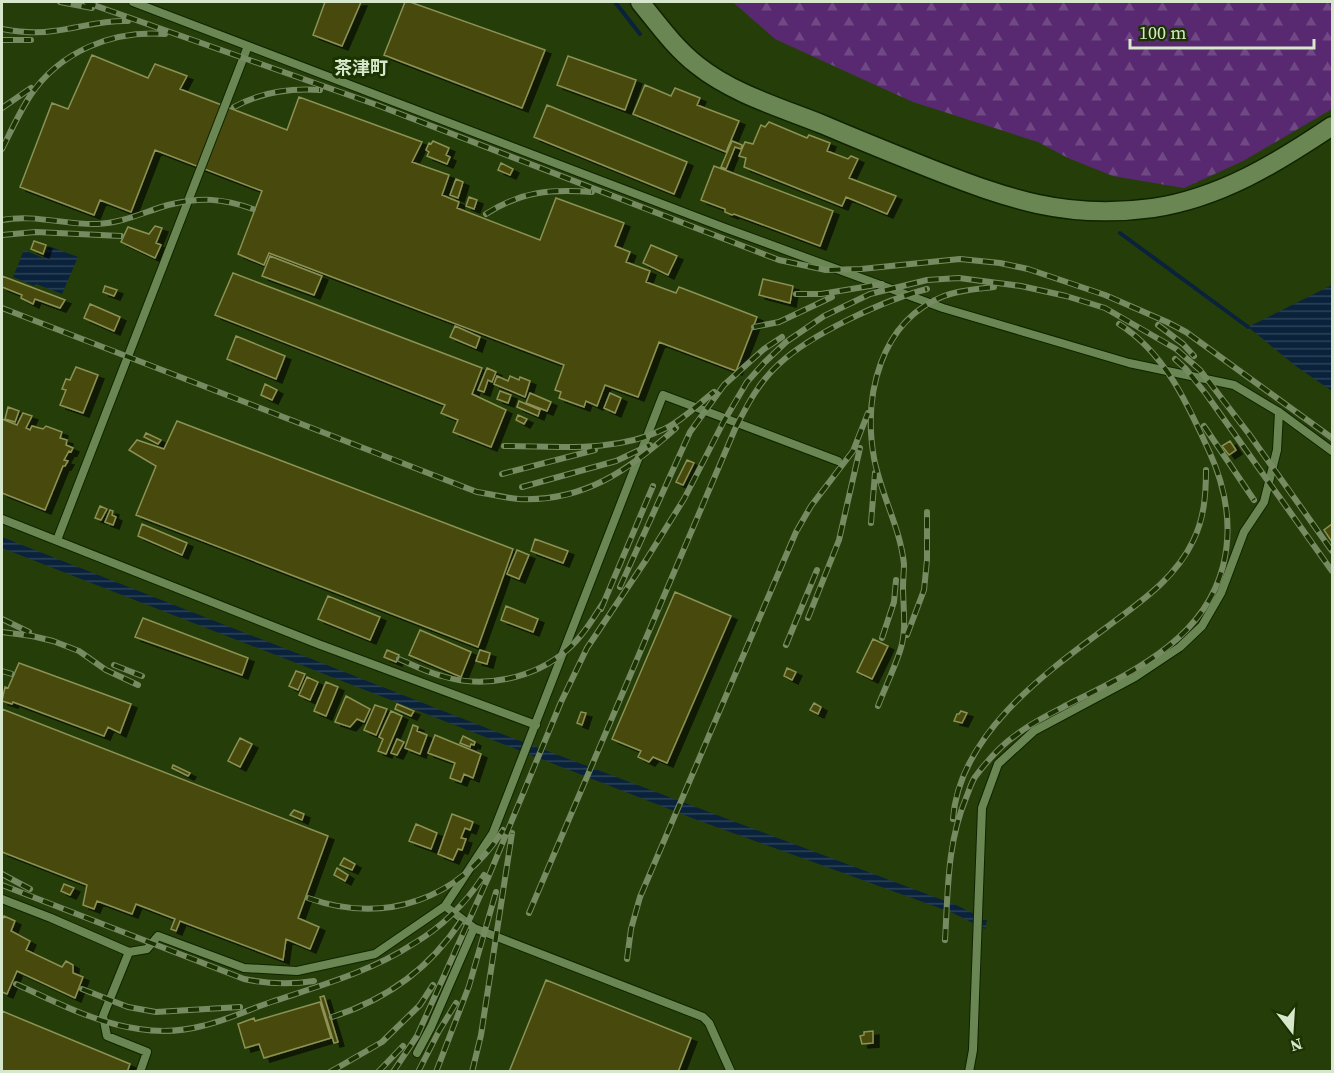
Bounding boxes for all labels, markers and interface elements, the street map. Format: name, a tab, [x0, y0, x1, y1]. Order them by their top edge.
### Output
scale bar	[1130, 12, 1314, 50]
text: 100 m	[1139, 20, 1186, 45]
district label: 茶津町	[334, 55, 388, 80]
north arrow	[1262, 1001, 1322, 1061]
text: N	[1287, 1033, 1305, 1058]

